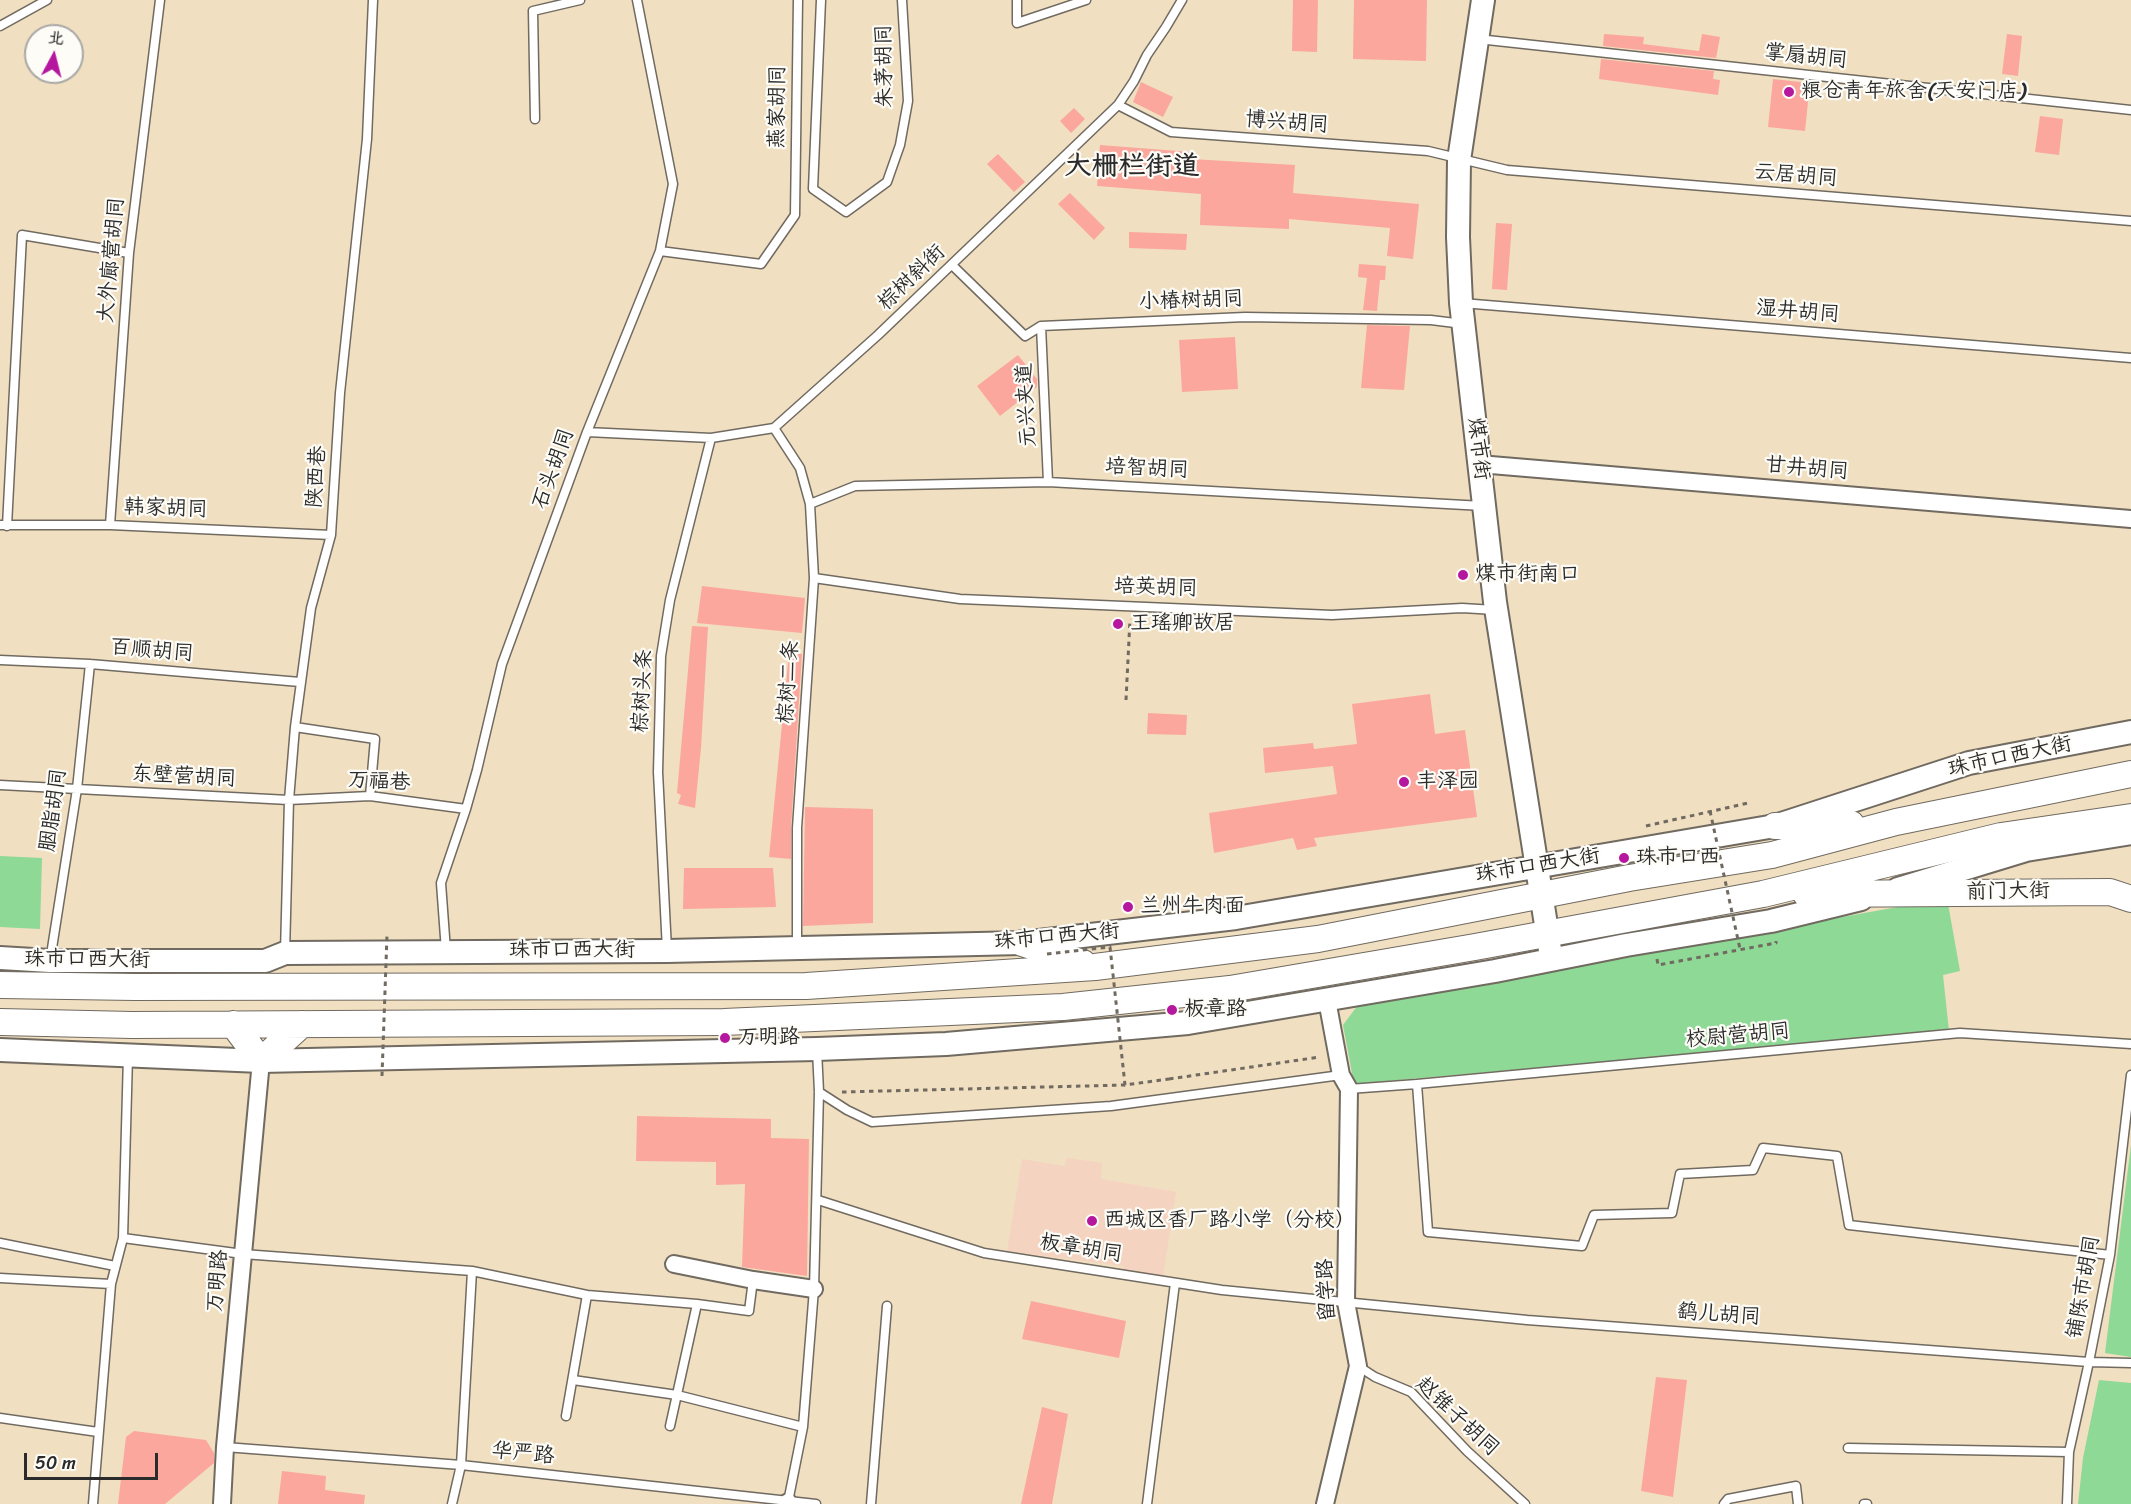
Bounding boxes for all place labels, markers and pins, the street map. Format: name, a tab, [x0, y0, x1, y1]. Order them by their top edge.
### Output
place label: 粮仓青年旅舍(天安门店)	[1801, 79, 2026, 105]
marker: 粮仓青年旅舍(天安门店)	[1782, 85, 1796, 99]
place label: 煤市街南口	[1475, 562, 1580, 588]
marker: 煤市街南口	[1456, 568, 1470, 582]
place label: 王瑶卿故居	[1130, 611, 1235, 637]
marker: 王瑶卿故居	[1111, 617, 1125, 631]
place label: 丰泽园	[1416, 769, 1479, 795]
marker: 丰泽园	[1397, 775, 1411, 789]
place label: 珠市口西	[1636, 845, 1720, 871]
marker: 珠市口西	[1617, 851, 1631, 865]
place label: 兰州牛肉面	[1140, 894, 1245, 920]
marker: 兰州牛肉面	[1121, 900, 1135, 914]
place label: 板章路	[1184, 997, 1247, 1023]
marker: 板章路	[1165, 1003, 1179, 1017]
place label: 万明路	[737, 1025, 800, 1051]
marker: 万明路	[718, 1031, 732, 1045]
place label: 西城区香厂路小学（分校）	[1104, 1208, 1356, 1234]
marker: 西城区香厂路小学（分校）	[1085, 1214, 1099, 1228]

